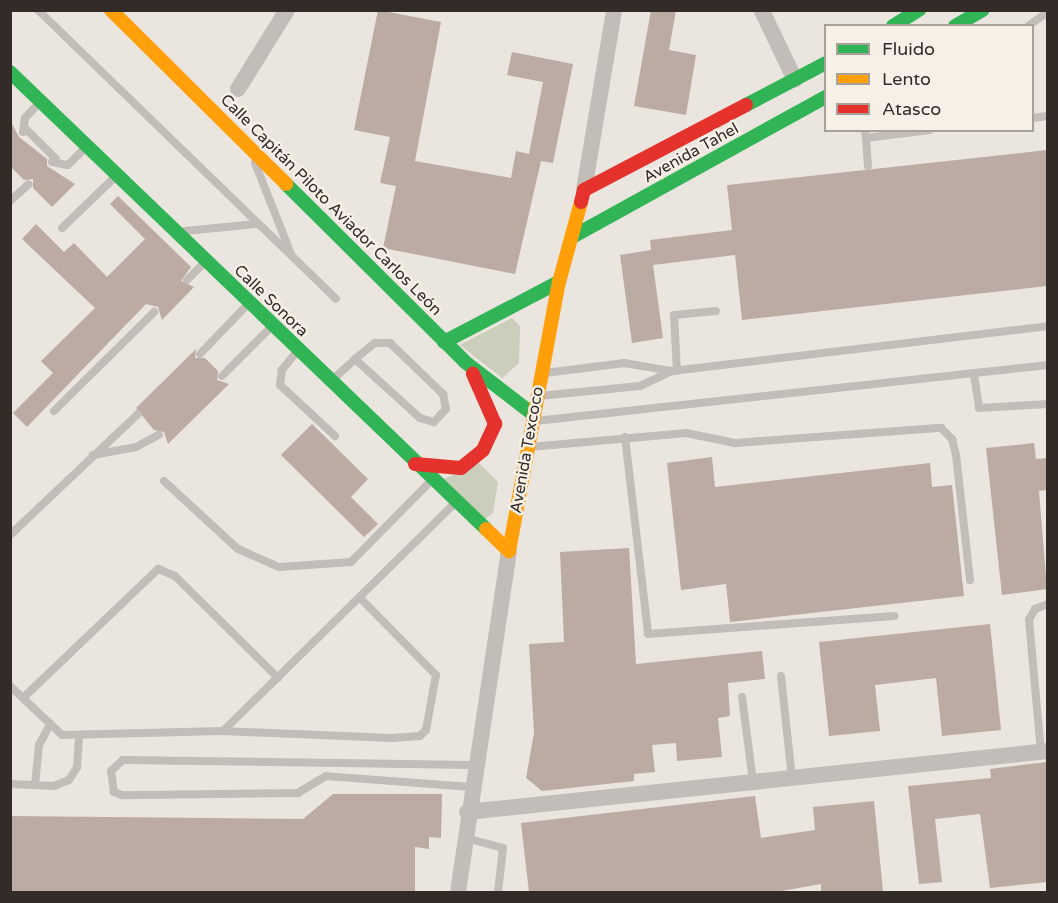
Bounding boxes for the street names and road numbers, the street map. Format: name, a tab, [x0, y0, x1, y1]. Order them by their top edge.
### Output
street label: Calle Capitán Piloto Aviador Carlos León	[216, 90, 446, 320]
street label: Avenida Tahel	[640, 119, 742, 187]
street label: Calle Sonora	[230, 261, 312, 341]
street label: Avenida Texcoco	[506, 385, 548, 515]

